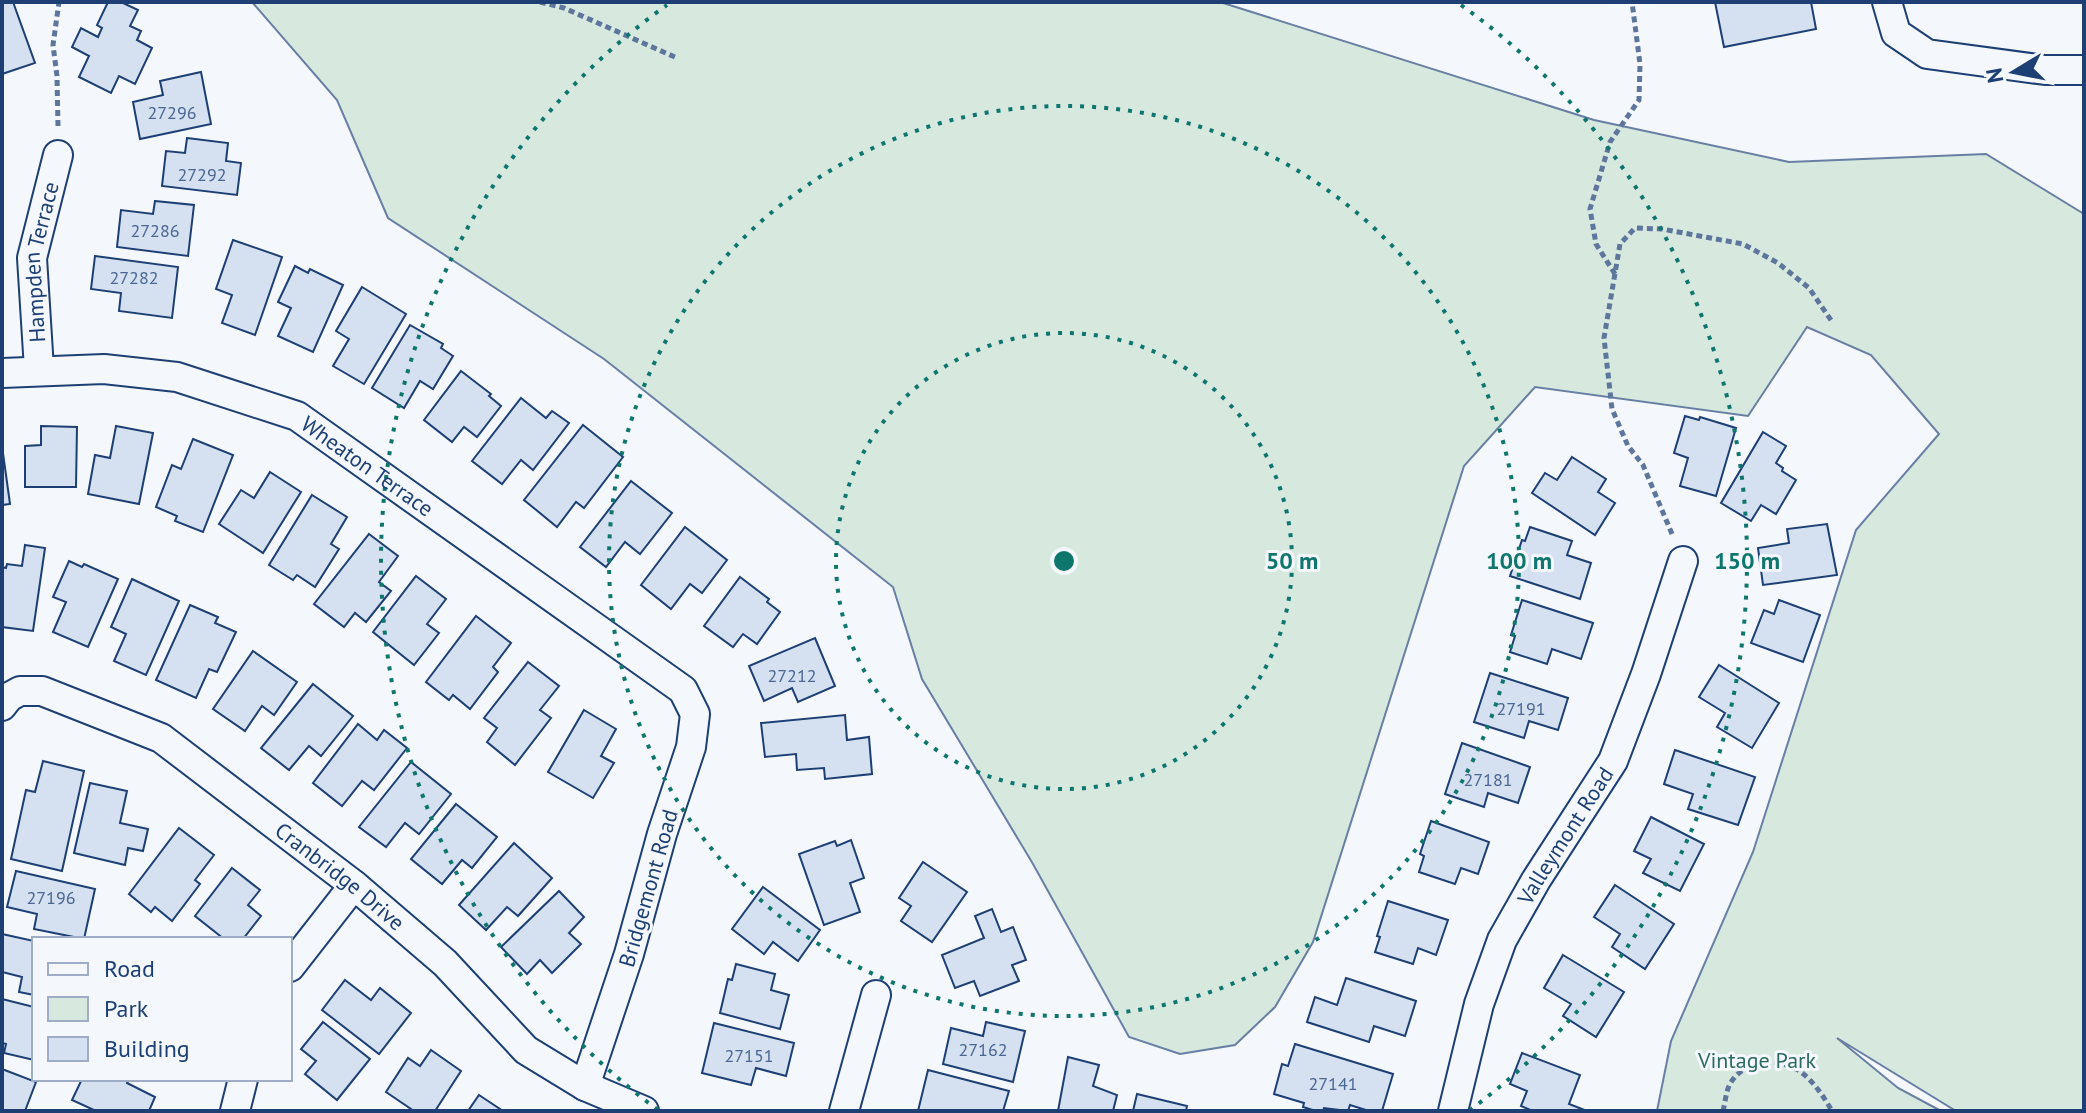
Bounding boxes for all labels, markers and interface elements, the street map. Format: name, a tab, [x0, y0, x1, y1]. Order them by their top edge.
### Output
north arrow	[1974, 32, 2054, 112]
text: N	[1979, 66, 2009, 85]
house number: 27296	[147, 101, 197, 124]
house number: 27292	[177, 163, 227, 186]
street label: Hampden Terrace	[18, 179, 65, 343]
house number: 27286	[130, 219, 180, 242]
house number: 27282	[109, 266, 159, 289]
street label: Wheaton Terrace	[296, 409, 439, 522]
text: 50 m	[1266, 545, 1318, 576]
text: 100 m	[1486, 545, 1552, 576]
text: 150 m	[1714, 545, 1780, 576]
centre of rings	[1050, 547, 1078, 575]
house number: 27212	[767, 664, 817, 687]
house number: 27191	[1496, 697, 1546, 720]
street label: Valleymont Road	[1511, 762, 1619, 910]
house number: 27181	[1463, 768, 1513, 791]
street label: Bridgemont Road	[612, 806, 684, 970]
street label: Cranbridge Drive	[270, 816, 411, 936]
house number: 27196	[26, 886, 76, 909]
legend	[32, 937, 292, 1081]
text: Road	[104, 953, 155, 984]
text: Park	[104, 993, 149, 1024]
text: Building	[104, 1033, 190, 1064]
house number: 27162	[958, 1038, 1008, 1061]
house number: 27151	[724, 1044, 774, 1067]
park label: Vintage Park	[1697, 1046, 1817, 1074]
house number: 27141	[1308, 1072, 1358, 1095]

